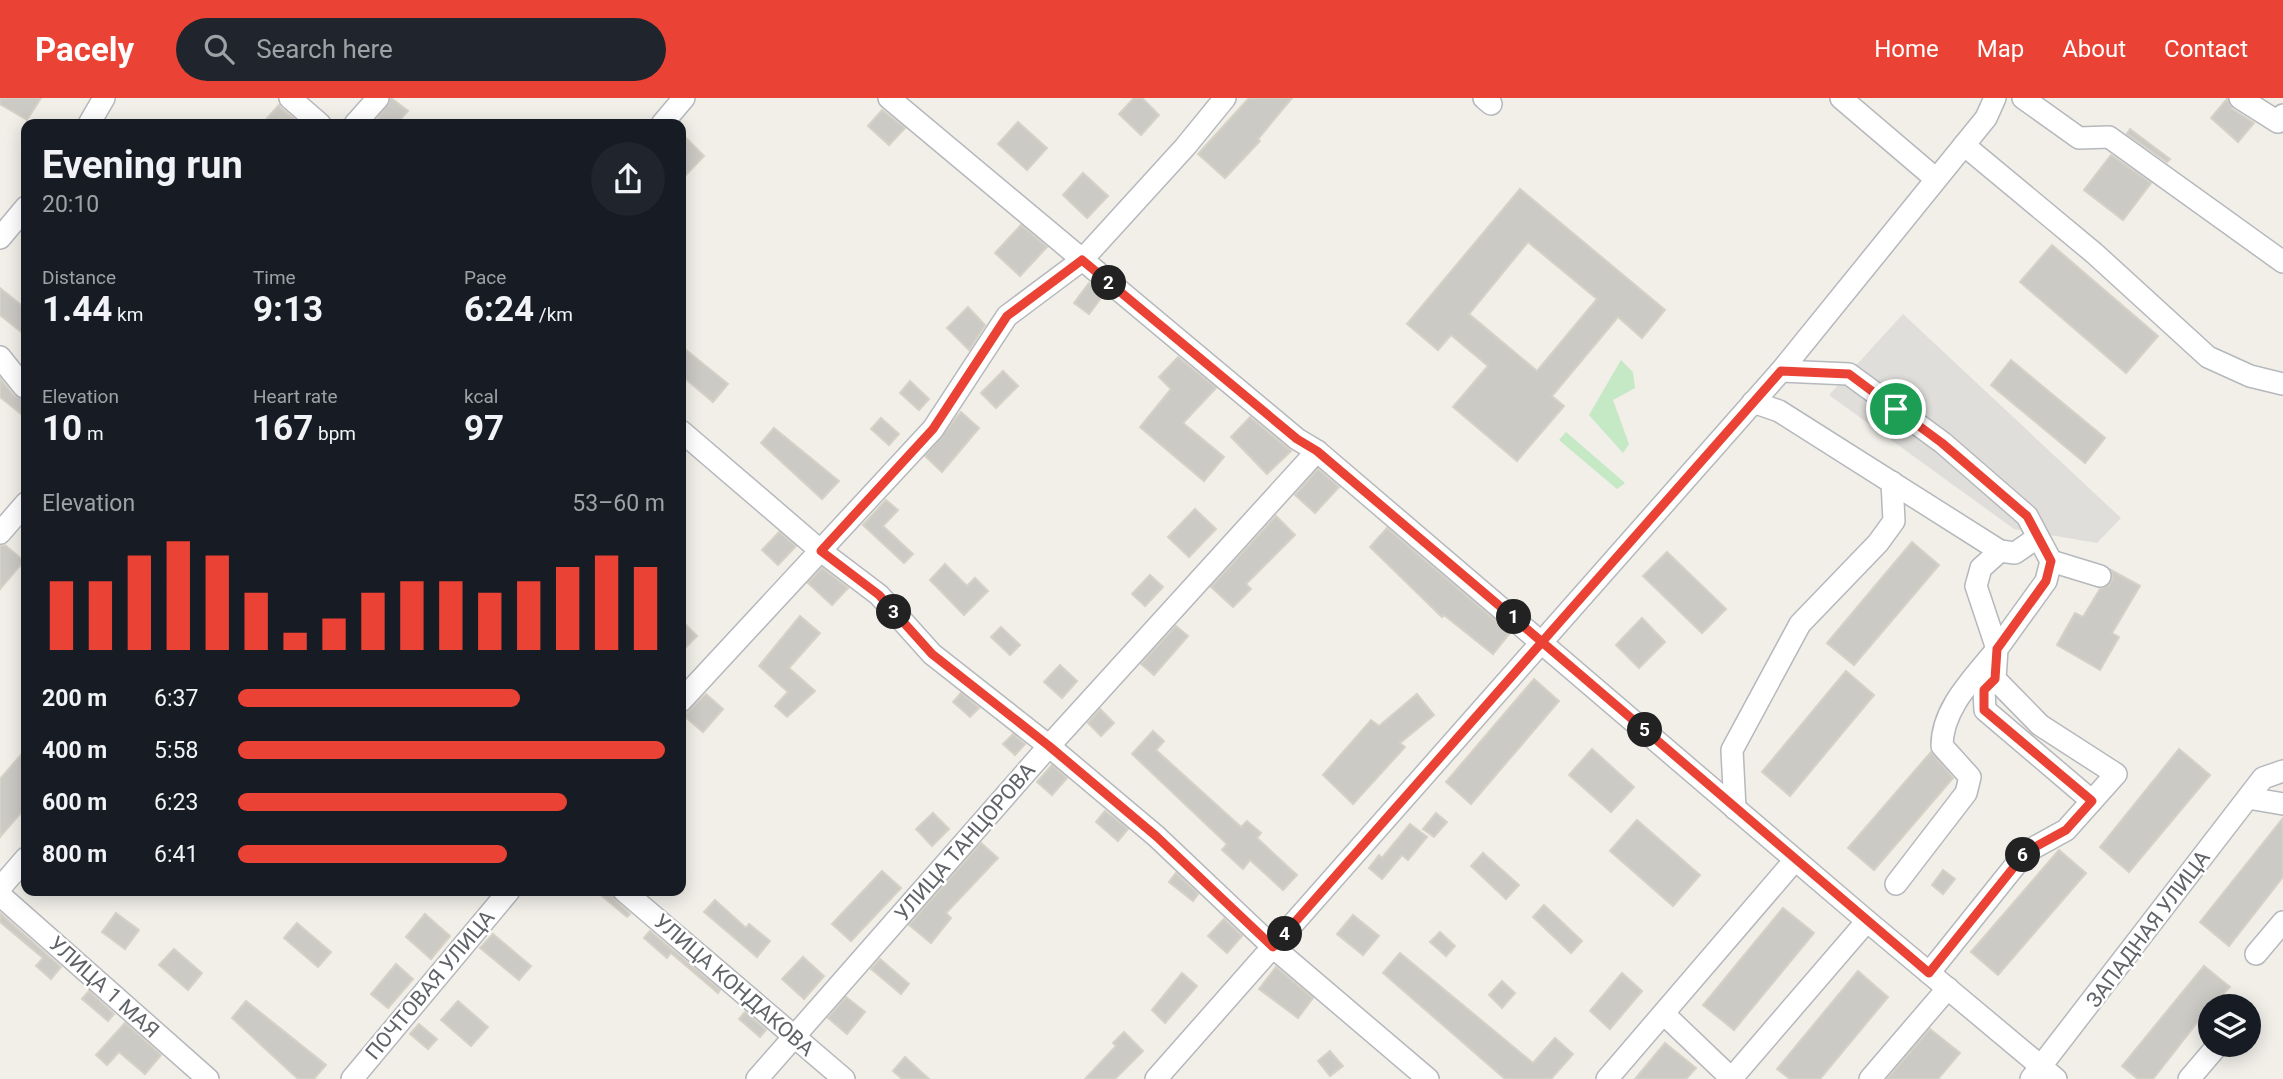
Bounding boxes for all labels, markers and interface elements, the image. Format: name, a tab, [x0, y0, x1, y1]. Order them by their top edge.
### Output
search box	[176, 18, 666, 81]
text: Pacely	[35, 30, 134, 69]
icon: search	[200, 30, 238, 68]
text: Search here	[256, 34, 393, 64]
text: Home	[1874, 35, 1939, 63]
text: Map	[1977, 35, 2024, 63]
text: About	[2062, 35, 2126, 63]
text: Contact	[2164, 35, 2248, 63]
button: share	[591, 142, 665, 216]
text: Evening run	[42, 143, 243, 187]
text: 20:10	[42, 191, 99, 218]
text: Distance	[42, 266, 116, 289]
text: Time	[253, 266, 296, 289]
text: Pace	[464, 266, 506, 289]
pin: 2	[1092, 266, 1126, 300]
text: 2	[1103, 271, 1114, 294]
text: 1.44	[42, 289, 112, 330]
text: 9:13	[253, 289, 323, 330]
text: 6:24	[464, 289, 534, 330]
text: km	[112, 303, 143, 326]
text: /km	[534, 303, 573, 326]
pin	[1866, 379, 1926, 439]
text: Elevation	[42, 385, 119, 408]
text: Heart rate	[253, 385, 338, 408]
text: kcal	[464, 385, 498, 408]
icon: arrive	[1877, 390, 1915, 428]
text: 10	[42, 408, 82, 449]
text: 167	[253, 408, 313, 449]
text: 97	[464, 408, 504, 449]
text: m	[82, 422, 104, 445]
text: bpm	[313, 422, 356, 445]
text: Elevation	[42, 490, 135, 517]
text: 53–60 m	[572, 490, 665, 517]
pin: 3	[876, 594, 912, 630]
text: 3	[888, 600, 899, 623]
pin: 1	[1496, 600, 1532, 634]
text: 1	[1508, 605, 1519, 628]
text: 200 m	[42, 685, 107, 712]
text: 6:37	[154, 685, 198, 712]
pin: 5	[1628, 712, 1662, 748]
text: 5	[1639, 718, 1650, 741]
text: 400 m	[42, 737, 107, 764]
text: 5:58	[154, 737, 198, 764]
street label: УЛИЦА ТАНЦОРОВА	[890, 758, 1040, 926]
text: 600 m	[42, 789, 107, 816]
text: 6:23	[154, 789, 198, 816]
pin: 6	[2006, 838, 2040, 872]
text: 800 m	[42, 841, 107, 868]
text: 6:41	[154, 841, 198, 868]
text: 6	[2017, 843, 2028, 866]
street label: ЗАПАДНАЯ УЛИЦА	[2081, 846, 2215, 1012]
street label: ПОЧТОВАЯ УЛИЦА	[361, 905, 500, 1064]
street label: УЛИЦА КОНДАКОВА	[649, 909, 819, 1061]
pin: 4	[1268, 916, 1302, 952]
text: 4	[1279, 922, 1290, 945]
street label: УЛИЦА 1 МАЯ	[44, 931, 164, 1043]
map controls	[2198, 994, 2261, 1057]
button: layers	[2198, 994, 2261, 1057]

